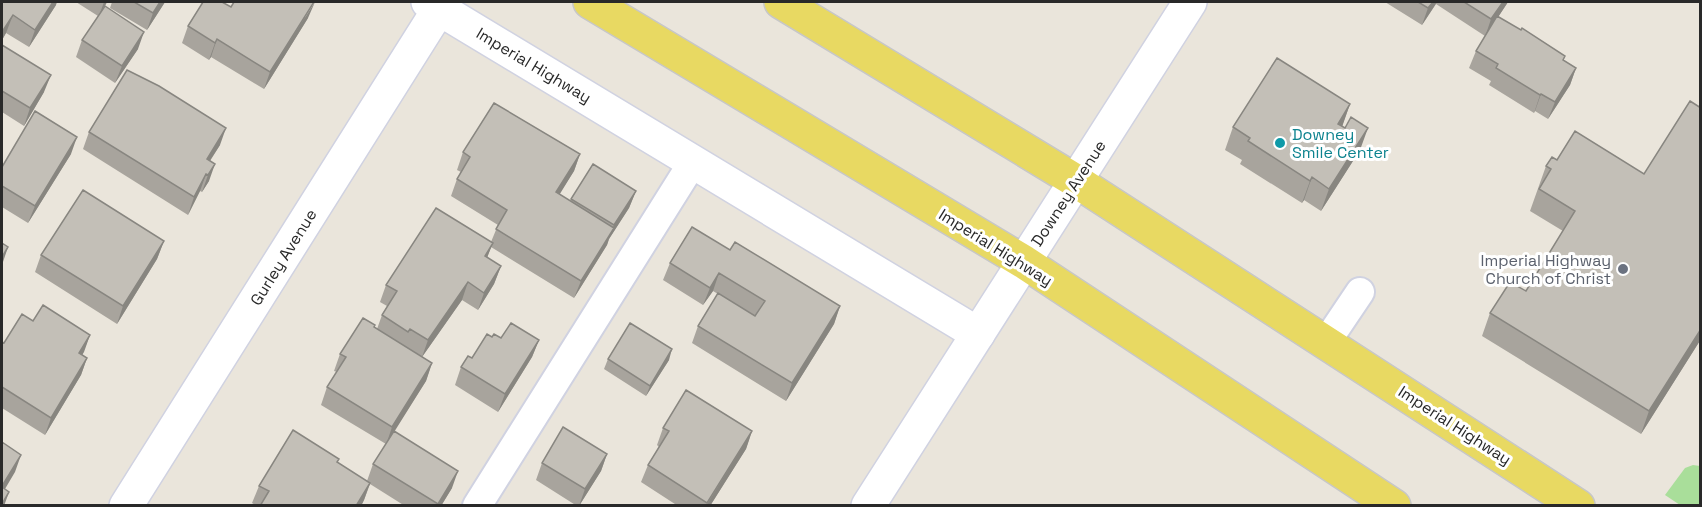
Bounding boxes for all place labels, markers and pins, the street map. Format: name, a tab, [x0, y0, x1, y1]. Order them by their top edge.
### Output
place label: Downey Smile Center	[1292, 124, 1389, 163]
marker: Downey Smile Center	[1273, 136, 1287, 150]
place label: Imperial Highway Church of Christ	[1480, 250, 1611, 289]
marker: Imperial Highway Church of Christ	[1616, 262, 1630, 276]

